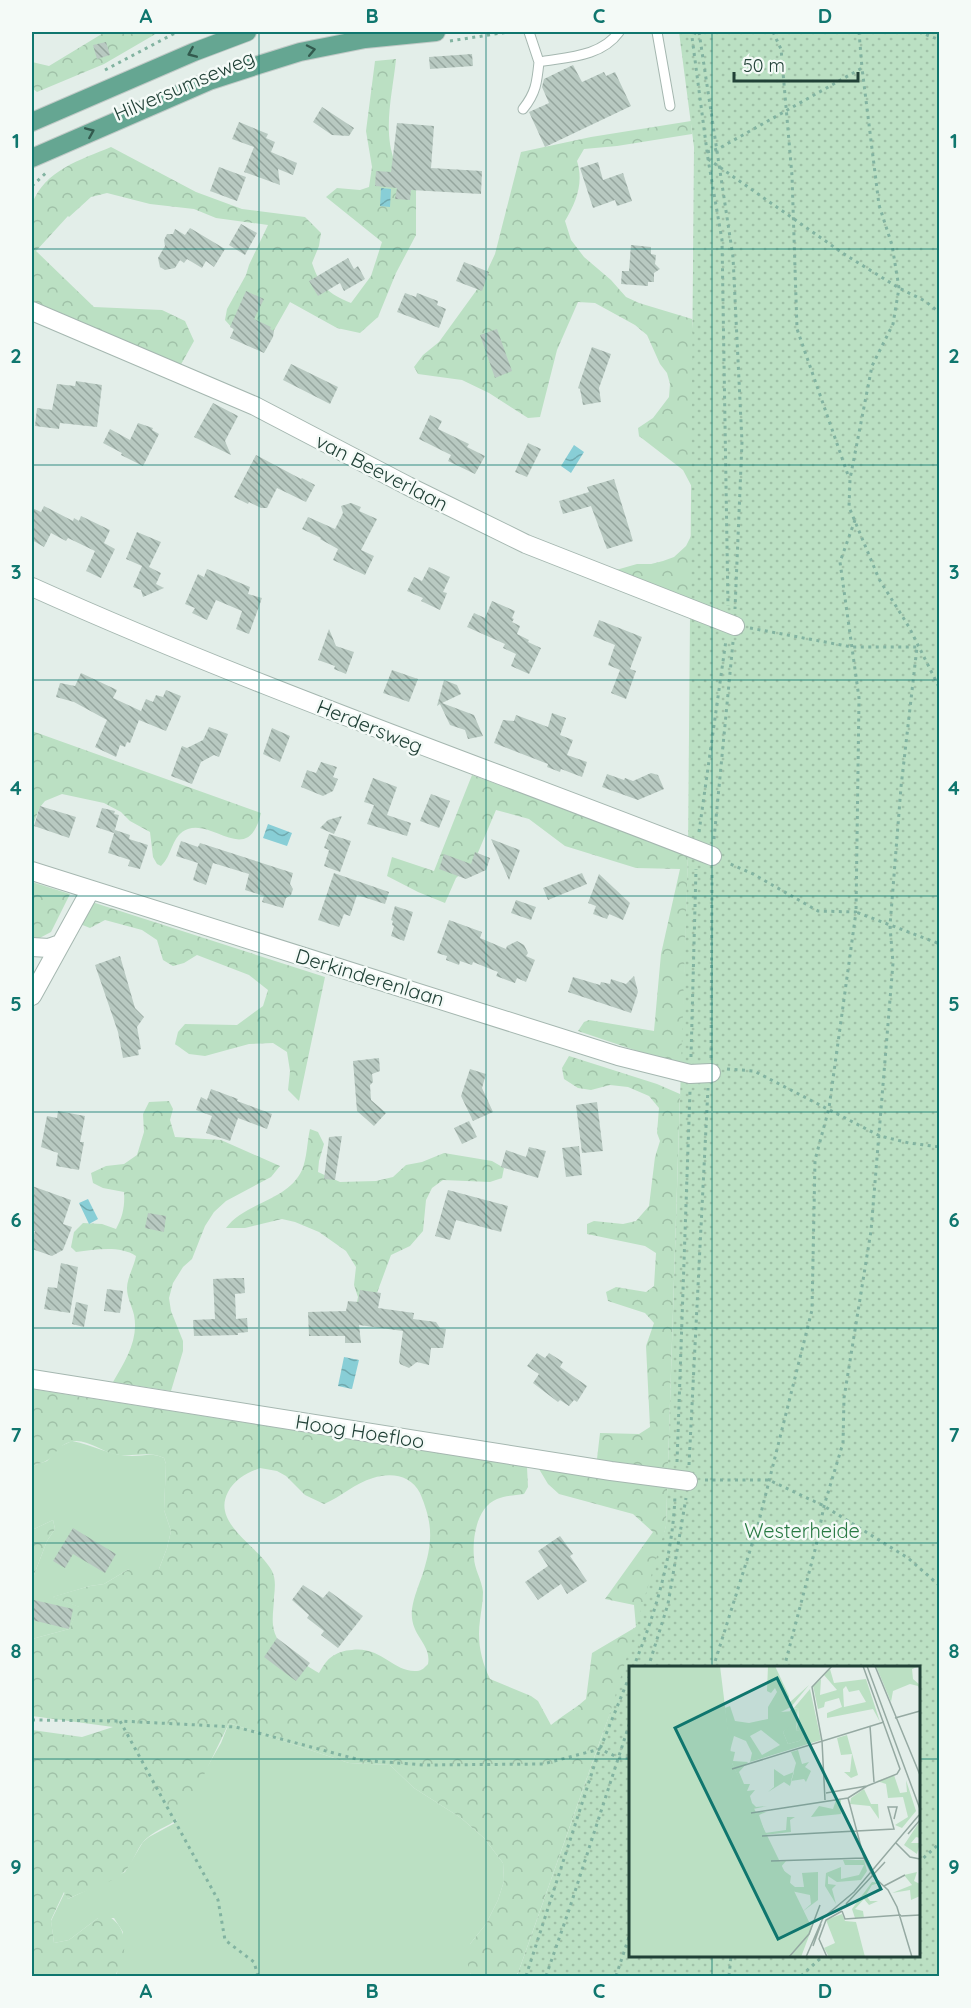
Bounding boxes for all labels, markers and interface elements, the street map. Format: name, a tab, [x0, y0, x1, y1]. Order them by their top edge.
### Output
text: A	[140, 3, 153, 28]
text: B	[365, 3, 379, 28]
text: C	[593, 3, 606, 28]
text: D	[818, 3, 832, 28]
street label: Hilversumseweg	[110, 44, 258, 126]
one-way arrow	[306, 44, 316, 57]
scale bar	[734, 45, 858, 83]
one-way arrow	[187, 46, 198, 58]
text: 50 m	[743, 54, 785, 77]
one-way arrow	[84, 127, 95, 139]
text: 1	[12, 128, 20, 153]
text: 1	[950, 128, 958, 153]
text: 2	[10, 343, 22, 368]
text: 2	[948, 343, 960, 368]
street label: van Beeverlaan	[312, 428, 452, 516]
text: 3	[11, 559, 21, 584]
text: 3	[949, 559, 959, 584]
street label: Herdersweg	[313, 693, 427, 759]
text: 4	[10, 775, 22, 800]
text: 4	[948, 775, 960, 800]
street label: Derkinderenlaan	[293, 942, 447, 1012]
text: 5	[10, 991, 22, 1016]
text: 5	[948, 991, 960, 1016]
text: 6	[10, 1207, 22, 1232]
text: 6	[948, 1207, 960, 1232]
street label: Hoog Hoefloo	[294, 1408, 426, 1454]
text: 7	[11, 1422, 22, 1447]
text: 7	[949, 1422, 960, 1447]
park label: Westerheide	[744, 1518, 860, 1543]
text: 8	[11, 1638, 22, 1663]
text: 8	[949, 1638, 960, 1663]
inset map	[629, 1666, 920, 1957]
text: 9	[10, 1854, 22, 1879]
text: 9	[948, 1854, 960, 1879]
text: A	[140, 1978, 153, 2003]
text: B	[365, 1978, 379, 2003]
text: C	[593, 1978, 606, 2003]
text: D	[818, 1978, 832, 2003]

